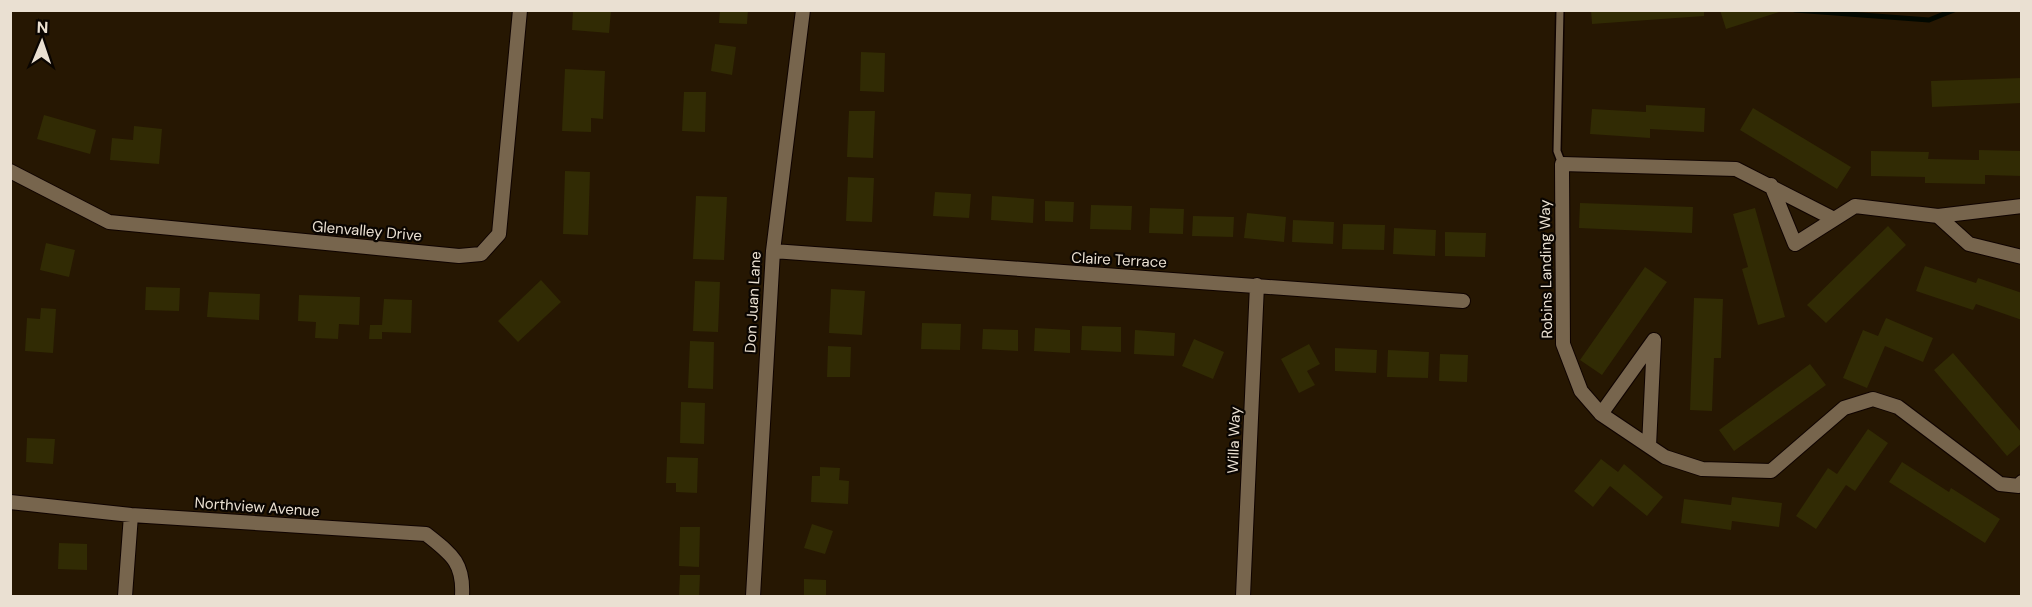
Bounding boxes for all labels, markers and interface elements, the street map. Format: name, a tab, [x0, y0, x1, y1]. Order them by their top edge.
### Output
north arrow	[12, 12, 72, 72]
text: N	[36, 17, 49, 38]
street label: Robins Landing Way	[1535, 199, 1557, 339]
street label: Glenvalley Drive	[311, 216, 423, 246]
street label: Claire Terrace	[1071, 248, 1167, 272]
street label: Don Juan Lane	[740, 251, 766, 353]
street label: Willa Way	[1223, 406, 1245, 474]
street label: Northview Avenue	[194, 493, 320, 521]

